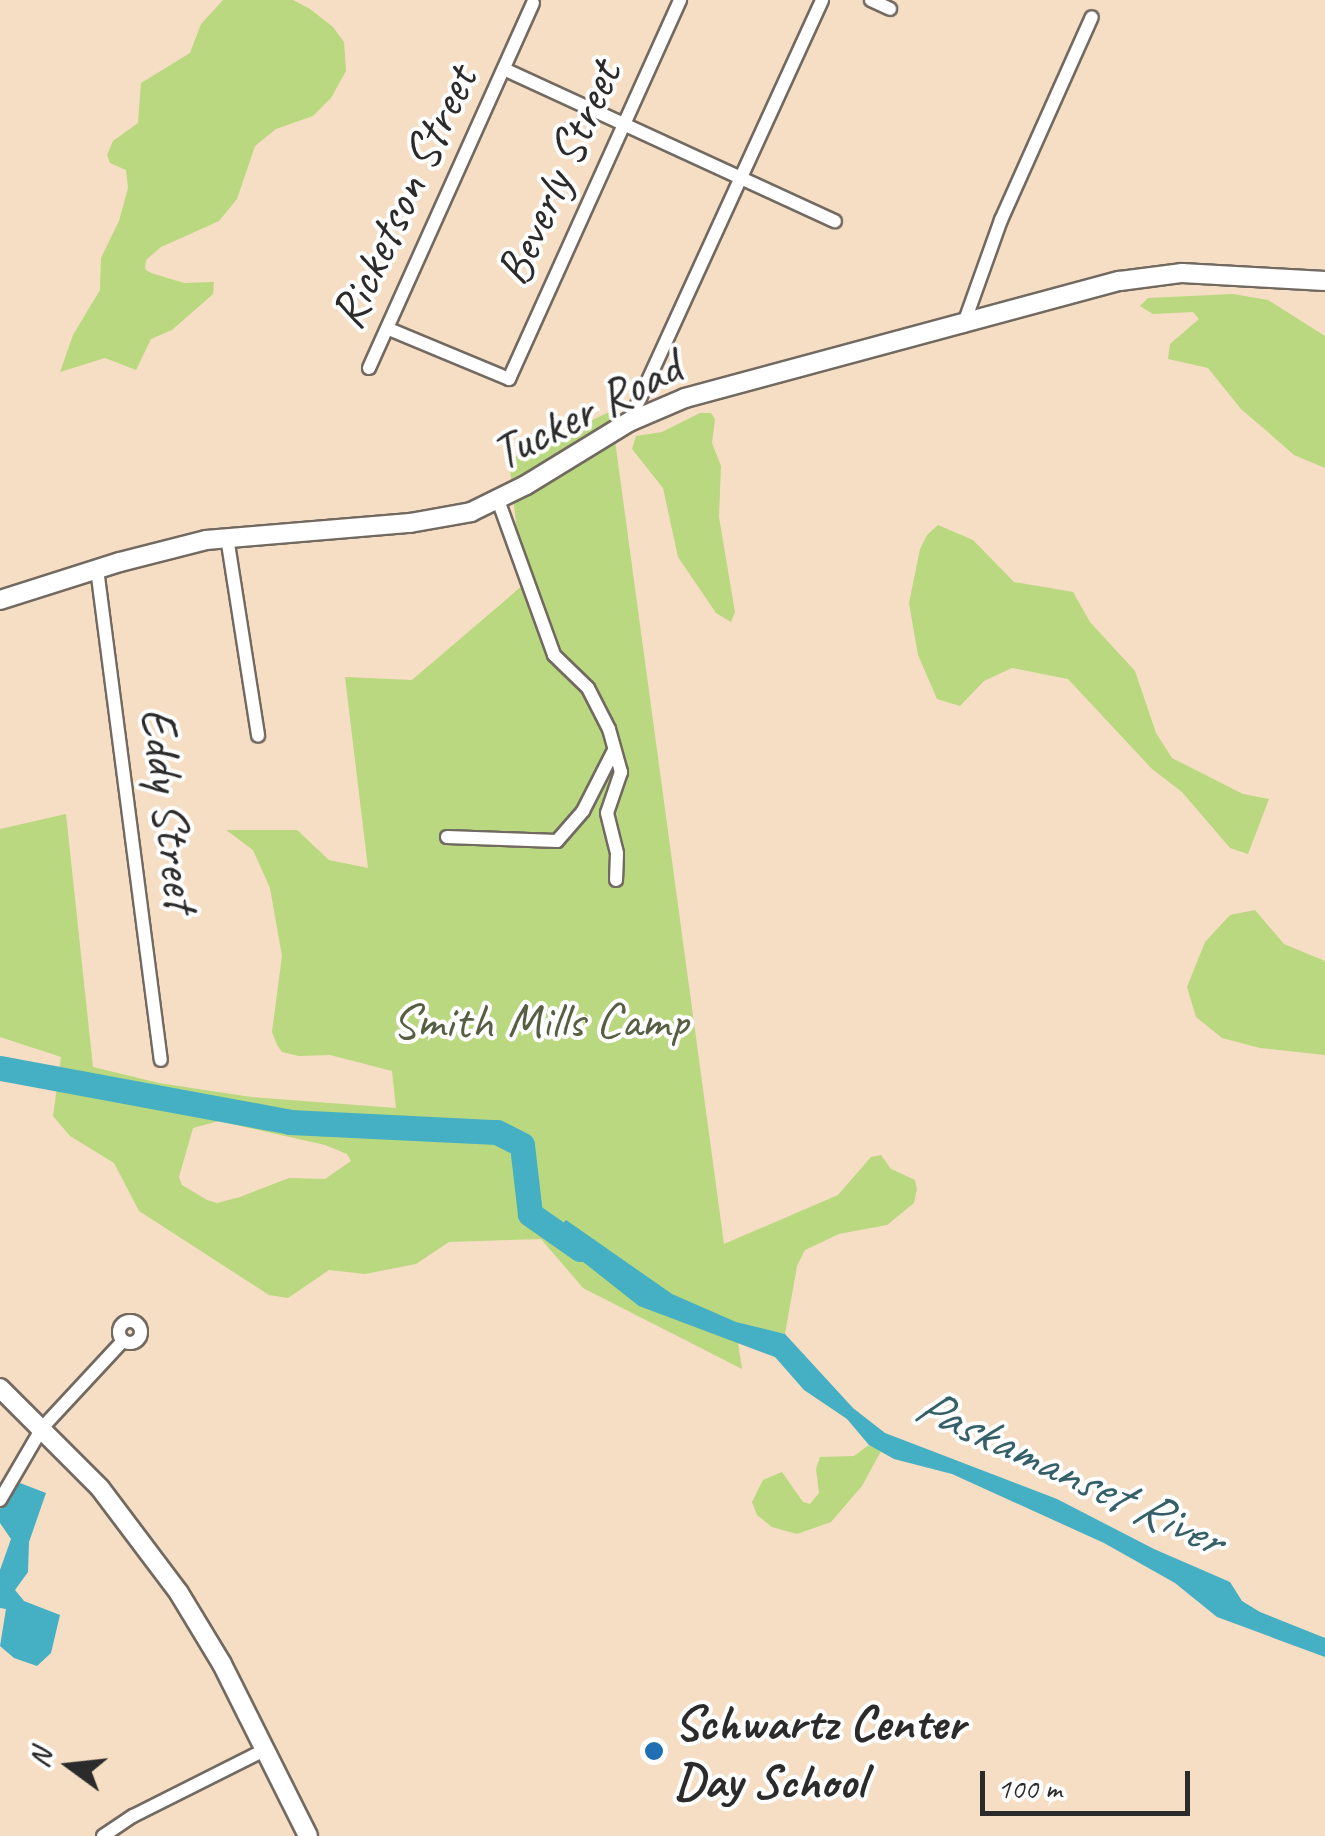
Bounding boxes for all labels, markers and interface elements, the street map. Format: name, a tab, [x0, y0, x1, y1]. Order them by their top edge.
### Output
street label: Beverly Street	[482, 51, 634, 295]
street label: Ricketson Street	[316, 56, 490, 338]
street label: Tucker Road	[482, 337, 690, 483]
street label: Eddy Street	[128, 704, 212, 914]
park label: Smith Mills Camp	[391, 991, 689, 1051]
water label: Paskamanset River	[906, 1374, 1232, 1570]
place label: Schwartz Center Day School	[674, 1692, 964, 1810]
north arrow	[20, 1716, 120, 1816]
marker: Schwartz Center Day School	[643, 1740, 665, 1762]
text: N	[21, 1745, 60, 1771]
scale bar	[985, 1751, 1195, 1813]
text: 100 m	[997, 1769, 1062, 1807]

